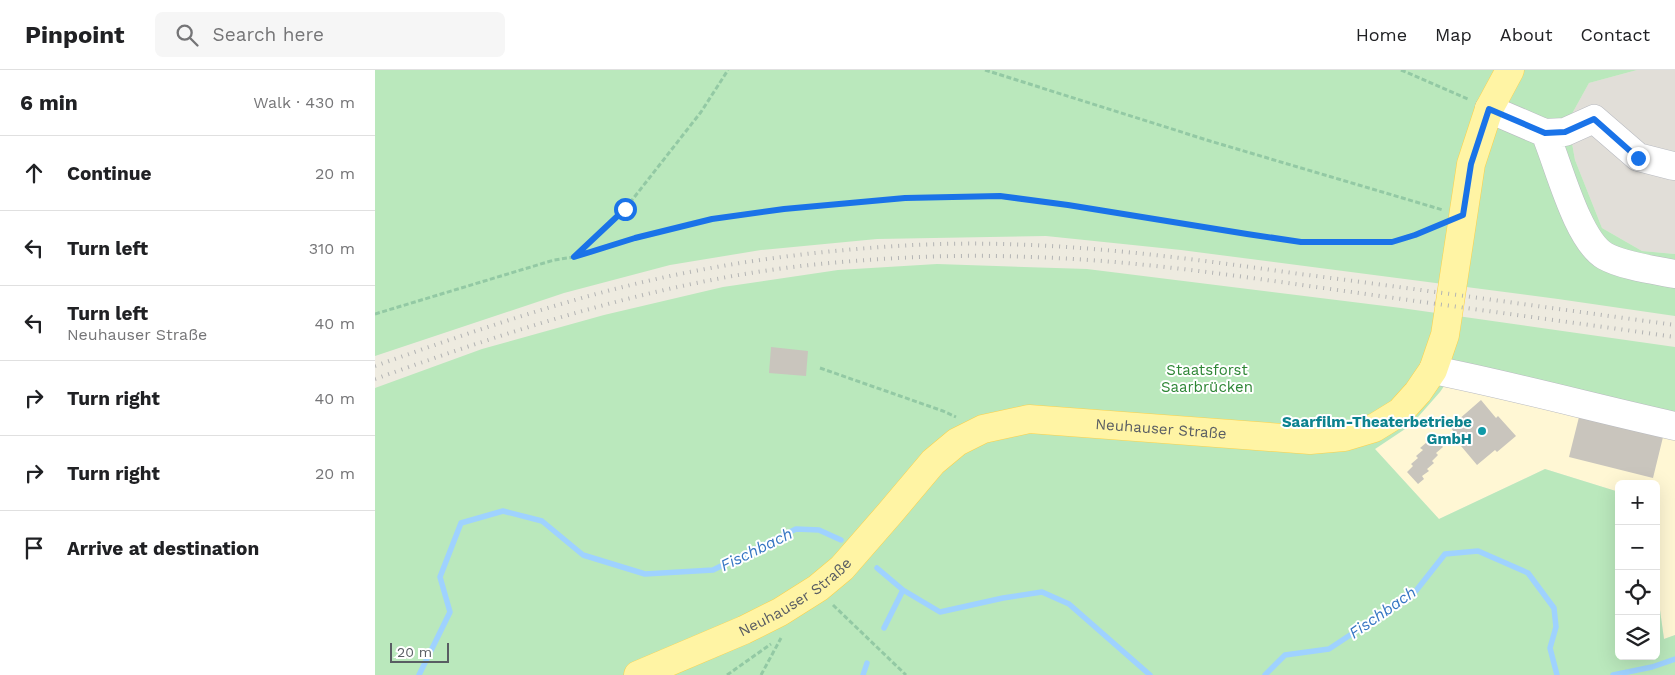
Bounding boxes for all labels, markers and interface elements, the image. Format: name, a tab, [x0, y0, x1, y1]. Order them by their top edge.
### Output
search box	[155, 12, 505, 57]
text: Pinpoint	[25, 21, 125, 49]
icon: search	[173, 21, 201, 49]
text: Search here	[213, 23, 324, 46]
text: Home	[1356, 24, 1407, 45]
text: Map	[1435, 24, 1472, 45]
text: About	[1500, 24, 1552, 45]
text: Contact	[1580, 24, 1650, 45]
text: 6 min	[20, 90, 78, 115]
text: Walk · 430 m	[253, 93, 355, 112]
route end	[1627, 147, 1650, 170]
icon: ahead	[20, 159, 48, 187]
text: Continue	[67, 162, 151, 185]
text: 20 m	[315, 164, 355, 183]
route start	[614, 198, 637, 221]
icon: left	[20, 234, 48, 262]
text: Turn left	[67, 237, 148, 260]
text: 310 m	[309, 239, 355, 258]
text: Turn left	[67, 302, 148, 325]
icon: left	[20, 309, 48, 337]
text: 40 m	[315, 314, 355, 333]
text: Neuhauser Straße	[67, 325, 207, 344]
park label: Staatsforst Saarbrücken	[1161, 361, 1253, 396]
icon: right	[20, 384, 48, 412]
text: Turn right	[67, 387, 160, 410]
text: 40 m	[315, 389, 355, 408]
place label: Saarfilm-Theaterbetriebe GmbH	[1282, 413, 1472, 448]
street label: Neuhauser Straße	[1095, 415, 1227, 443]
marker: Saarfilm-Theaterbetriebe GmbH	[1476, 425, 1488, 437]
icon: right	[20, 459, 48, 487]
text: Turn right	[67, 462, 160, 485]
text: 20 m	[315, 464, 355, 483]
map controls	[1615, 480, 1660, 660]
button: +	[1615, 480, 1660, 525]
water label: Fischbach	[717, 524, 795, 575]
button: −	[1615, 525, 1660, 570]
icon: arrive	[20, 534, 48, 562]
text: Arrive at destination	[67, 537, 259, 560]
street label: Neuhauser Straße	[736, 554, 855, 640]
button: locate	[1615, 570, 1660, 615]
water label: Fischbach	[1345, 582, 1420, 642]
button: layers	[1615, 615, 1660, 660]
scale bar	[390, 640, 449, 663]
text: 20 m	[397, 644, 432, 660]

